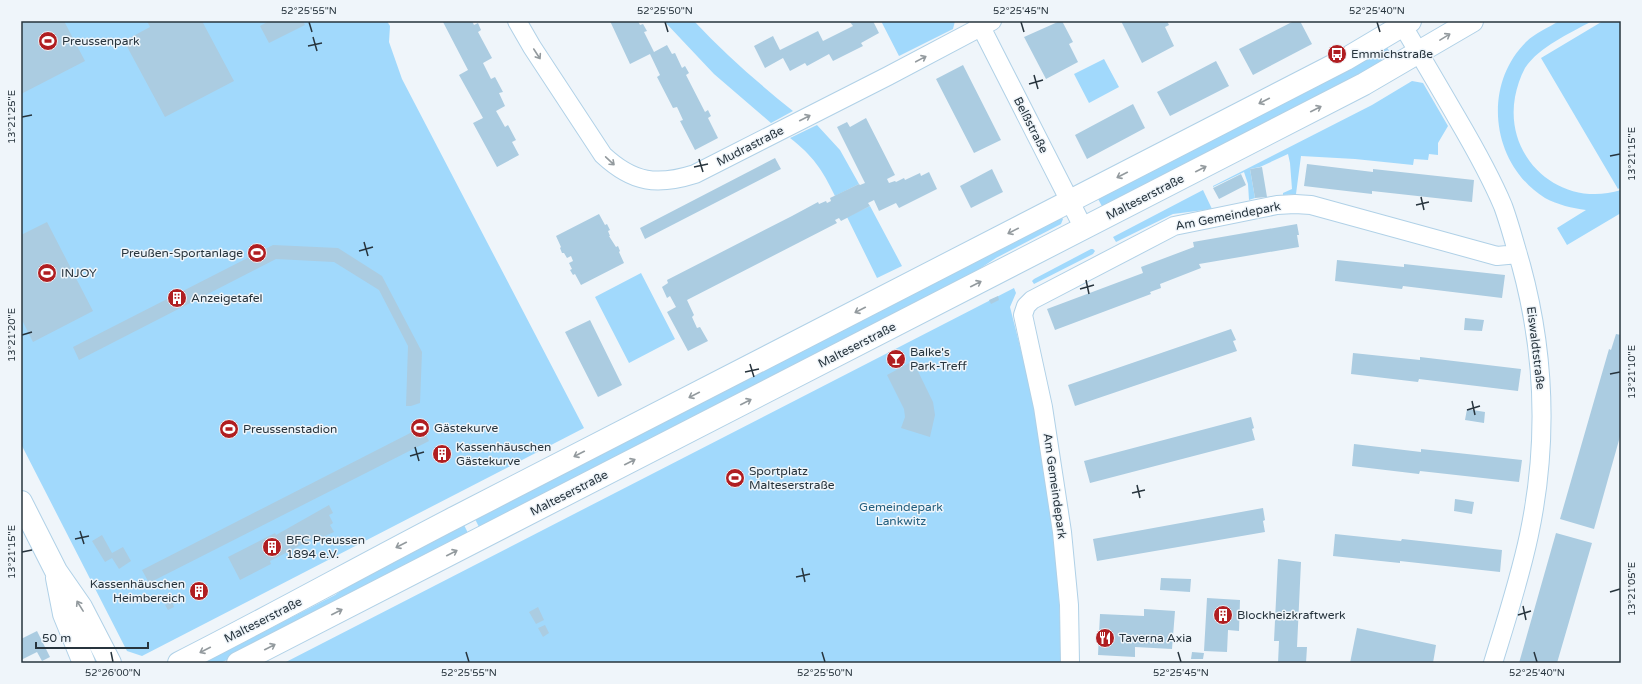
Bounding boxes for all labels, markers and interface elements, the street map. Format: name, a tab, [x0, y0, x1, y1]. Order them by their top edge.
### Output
text: 52°25'55"N	[281, 5, 337, 17]
text: 52°25'50"N	[637, 5, 693, 17]
text: 52°25'45"N	[993, 5, 1049, 17]
text: 52°25'40"N	[1349, 5, 1405, 17]
sports icon: Preussenpark	[37, 30, 59, 52]
one-way arrow	[1439, 32, 1451, 40]
place label: Preussenpark	[62, 34, 140, 48]
bus stop icon: Emmichstraße	[1326, 43, 1348, 65]
place label: Emmichstraße	[1351, 47, 1433, 61]
one-way arrow	[533, 49, 541, 60]
one-way arrow	[914, 54, 926, 62]
text: 13°21'25"E	[6, 90, 18, 144]
street label: Belßstraße	[1011, 95, 1051, 156]
one-way arrow	[1258, 98, 1270, 105]
one-way arrow	[1310, 105, 1322, 112]
one-way arrow	[799, 114, 811, 122]
street label: Mudrastraße	[714, 123, 786, 169]
text: 13°21'15"E	[1626, 127, 1638, 181]
one-way arrow	[605, 156, 615, 166]
one-way arrow	[1194, 164, 1206, 172]
street label: Malteserstraße	[1104, 171, 1186, 223]
one-way arrow	[1117, 171, 1129, 179]
street label: Am Gemeindepark	[1174, 199, 1282, 233]
one-way arrow	[1007, 228, 1019, 235]
sports icon: Preußen-Sportanlage	[246, 242, 268, 264]
place label: Preußen-Sportanlage	[121, 246, 243, 260]
sports icon: INJOY	[36, 262, 58, 284]
place label: INJOY	[61, 266, 97, 280]
one-way arrow	[969, 280, 981, 287]
building icon: Anzeigetafel	[166, 287, 188, 309]
place label: Anzeigetafel	[191, 291, 263, 305]
one-way arrow	[854, 306, 866, 314]
street label: Eiswaldtstraße	[1524, 306, 1548, 390]
text: 13°21'20"E	[6, 308, 18, 362]
street label: Malteserstraße	[816, 319, 898, 371]
place label: Balke's Park-Treff	[910, 345, 968, 373]
text: 13°21'10"E	[1626, 345, 1638, 399]
bar icon: Balke's Park-Treff	[885, 348, 907, 370]
one-way arrow	[689, 391, 701, 399]
one-way arrow	[740, 398, 752, 406]
sports icon: Gästekurve	[409, 417, 431, 439]
sports icon: Preussenstadion	[218, 418, 240, 440]
place label: Gästekurve	[434, 421, 499, 435]
place label: Preussenstadion	[243, 422, 337, 436]
street label: Am Gemeindepark	[1041, 432, 1069, 540]
place label: Kassenhäuschen Gästekurve	[456, 440, 551, 468]
building icon: Kassenhäuschen Gästekurve	[431, 443, 453, 465]
one-way arrow	[573, 451, 585, 458]
one-way arrow	[624, 457, 636, 465]
place label: Sportplatz Malteserstraße	[749, 464, 835, 492]
street label: Malteserstraße	[528, 467, 610, 519]
sports icon: Sportplatz Malteserstraße	[724, 467, 746, 489]
park label: Gemeindepark Lankwitz	[859, 500, 943, 528]
text: 13°21'15"E	[6, 525, 18, 579]
place label: BFC Preussen 1894 e.V.	[286, 533, 365, 561]
building icon: BFC Preussen 1894 e.V.	[261, 536, 283, 558]
one-way arrow	[395, 542, 407, 550]
one-way arrow	[446, 549, 458, 556]
text: 13°21'05"E	[1626, 562, 1638, 616]
place label: Kassenhäuschen Heimbereich	[90, 577, 185, 605]
building icon: Kassenhäuschen Heimbereich	[188, 580, 210, 602]
street label: Malteserstraße	[222, 594, 304, 646]
one-way arrow	[76, 601, 84, 612]
building icon: Blockheizkraftwerk	[1212, 604, 1234, 626]
one-way arrow	[330, 608, 342, 616]
place label: Blockheizkraftwerk	[1237, 608, 1346, 622]
scale bar	[36, 624, 148, 650]
restaurant icon: Taverna Axia	[1094, 627, 1116, 649]
text: 50 m	[42, 631, 71, 645]
place label: Taverna Axia	[1119, 631, 1192, 645]
one-way arrow	[264, 642, 276, 650]
one-way arrow	[199, 647, 211, 654]
text: 52°26'00"N	[85, 667, 141, 679]
text: 52°25'55"N	[441, 667, 497, 679]
text: 52°25'50"N	[797, 667, 853, 679]
text: 52°25'45"N	[1153, 667, 1209, 679]
text: 52°25'40"N	[1509, 667, 1565, 679]

